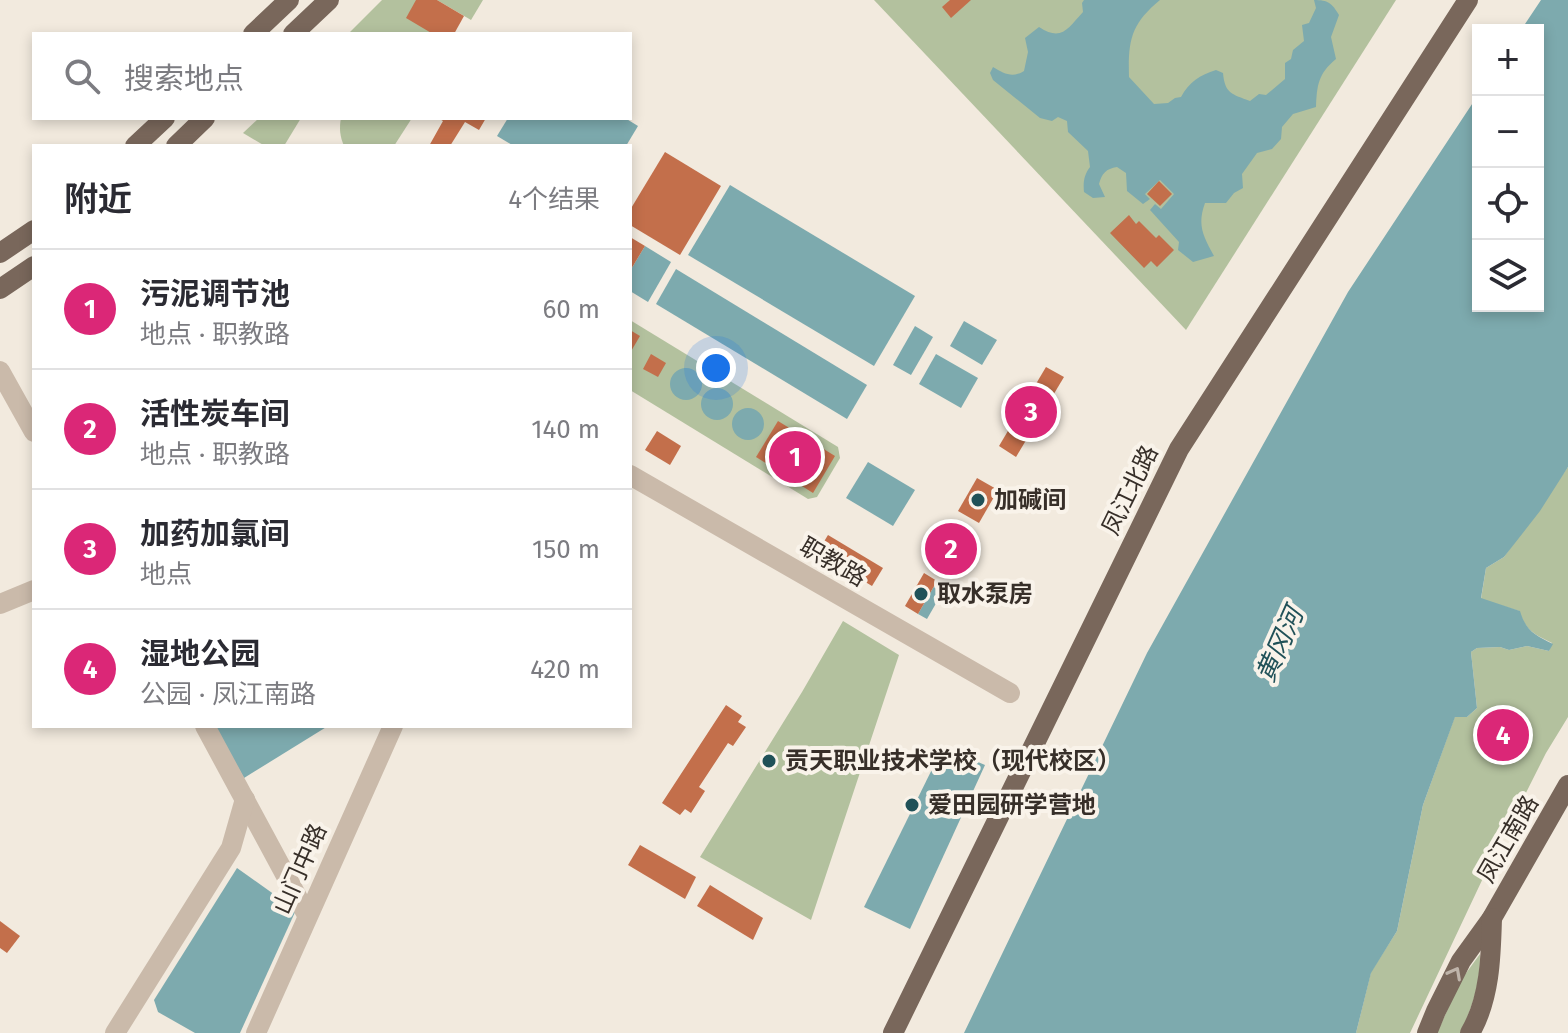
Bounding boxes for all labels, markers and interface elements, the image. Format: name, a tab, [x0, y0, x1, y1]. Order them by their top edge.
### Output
map controls	[1472, 24, 1544, 312]
button: +	[1472, 24, 1544, 96]
search box	[32, 32, 632, 120]
icon: search	[60, 54, 104, 98]
text: 搜索地点	[124, 61, 244, 97]
button: −	[1472, 96, 1544, 168]
button: locate	[1472, 168, 1544, 240]
text: 附近	[64, 179, 132, 220]
text: 4个结果	[508, 184, 600, 215]
button: layers	[1472, 240, 1544, 312]
text: 污泥调节池	[140, 276, 290, 312]
text: 1	[84, 294, 96, 325]
text: 60 m	[542, 294, 600, 325]
text: 地点 · 职教路	[140, 319, 290, 350]
your location	[696, 348, 736, 388]
pin: 3	[1005, 382, 1057, 442]
text: 活性炭车间	[140, 396, 290, 432]
text: 2	[83, 414, 97, 445]
text: 140 m	[531, 414, 600, 445]
pin: 1	[769, 427, 821, 487]
text: 地点 · 职教路	[140, 439, 290, 470]
street label: 凤江北路	[1096, 441, 1164, 539]
place label: 加碱间	[994, 486, 1066, 514]
marker: 加碱间	[969, 491, 987, 509]
text: 加药加氯间	[140, 516, 290, 552]
pin: 2	[925, 519, 977, 579]
street label: 职教路	[795, 532, 871, 592]
text: 3	[83, 534, 97, 565]
text: 150 m	[532, 534, 600, 565]
text: 地点	[140, 559, 192, 590]
place label: 取水泵房	[937, 580, 1033, 608]
marker: 取水泵房	[912, 585, 930, 603]
water label: 黄冈河	[1250, 599, 1312, 687]
text: 湿地公园	[140, 636, 260, 672]
text: 4	[83, 654, 97, 685]
text: 420 m	[530, 654, 600, 685]
text: 公园 · 凤江南路	[140, 679, 316, 710]
pin: 4	[1477, 705, 1529, 765]
place label: 贡天职业技术学校（现代校区）	[785, 747, 1121, 775]
marker: 贡天职业技术学校（现代校区）	[760, 752, 778, 770]
street label: 凤江南路	[1472, 790, 1544, 888]
place label: 爱田园研学营地	[928, 791, 1096, 819]
marker: 爱田园研学营地	[903, 796, 921, 814]
street label: 山门中路	[268, 819, 332, 919]
one-way arrow	[1446, 966, 1461, 981]

